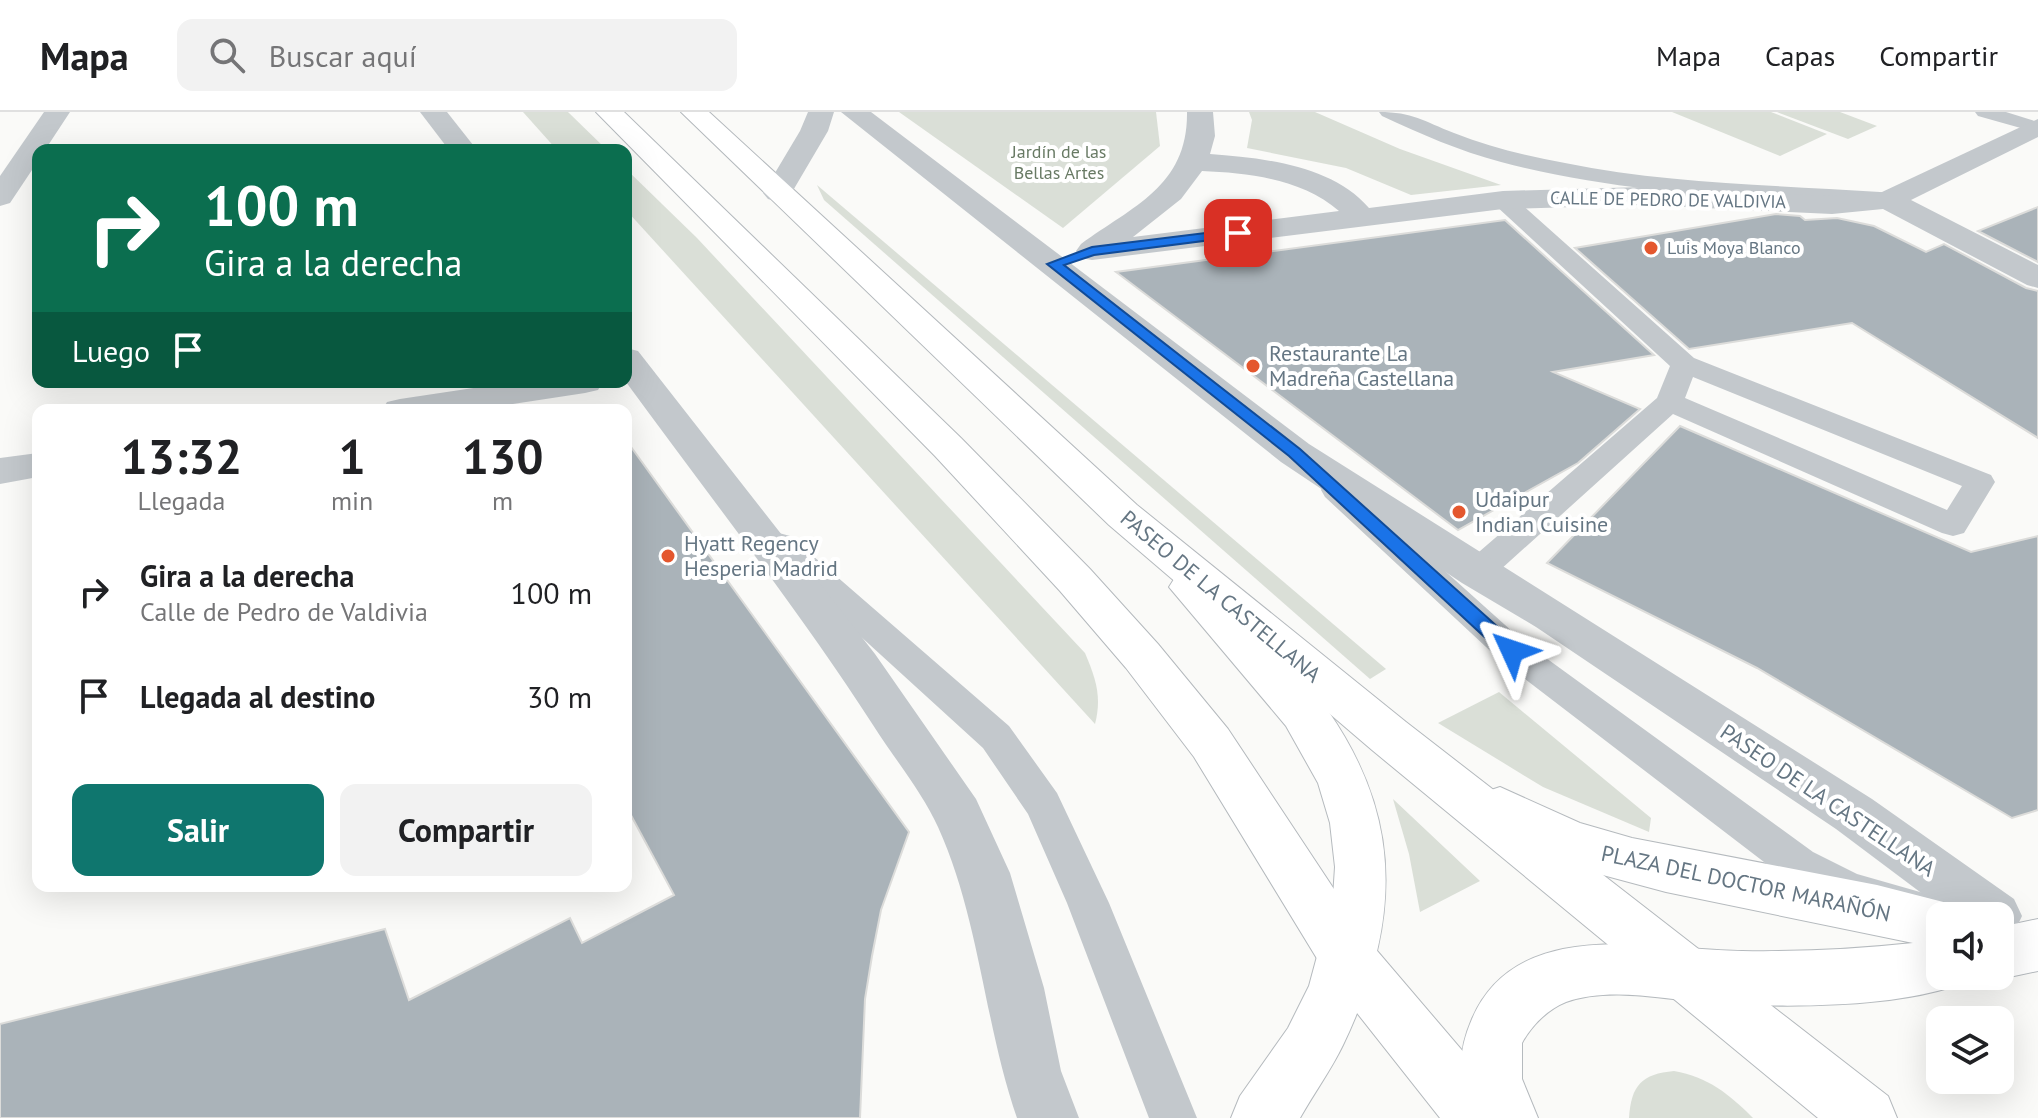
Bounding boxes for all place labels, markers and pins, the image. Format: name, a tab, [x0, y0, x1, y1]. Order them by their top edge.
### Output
pin	[1204, 199, 1272, 267]
place label: Luis Moya Blanco	[1667, 236, 1801, 259]
marker: Luis Moya Blanco	[1642, 239, 1660, 257]
place label: Restaurante La Madreña Castellana	[1269, 339, 1454, 392]
marker: Restaurante La Madreña Castellana	[1244, 357, 1262, 375]
place label: Udaipur Indian Cuisine	[1475, 485, 1608, 538]
marker: Udaipur Indian Cuisine	[1450, 503, 1468, 521]
place label: Hyatt Regency Hesperia Madrid	[684, 529, 838, 582]
marker: Hyatt Regency Hesperia Madrid	[659, 547, 677, 565]

